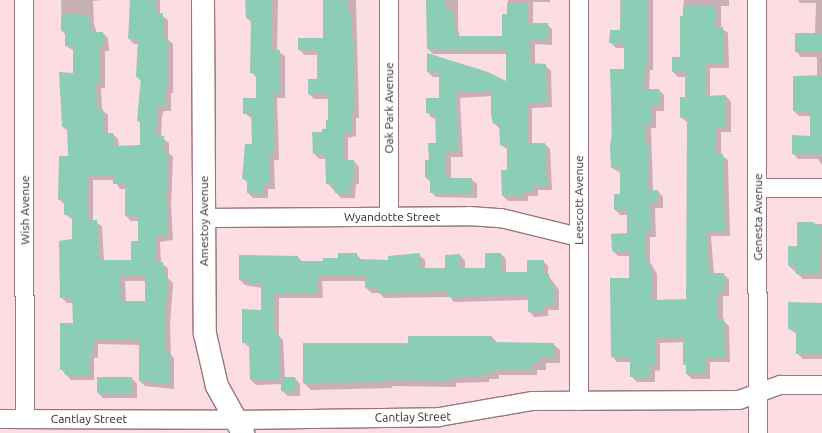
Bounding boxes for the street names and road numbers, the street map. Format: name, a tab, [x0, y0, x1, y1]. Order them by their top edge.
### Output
street label: Oak Park Avenue	[382, 62, 396, 154]
street label: Leescott Avenue	[572, 155, 586, 245]
street label: Genesta Avenue	[751, 173, 765, 261]
street label: Wish Avenue	[18, 175, 32, 245]
street label: Amestoy Avenue	[197, 176, 211, 266]
street label: Wyandotte Street	[344, 210, 440, 224]
street label: Cantlay Street	[375, 409, 451, 425]
street label: Cantlay Street	[51, 412, 127, 426]

